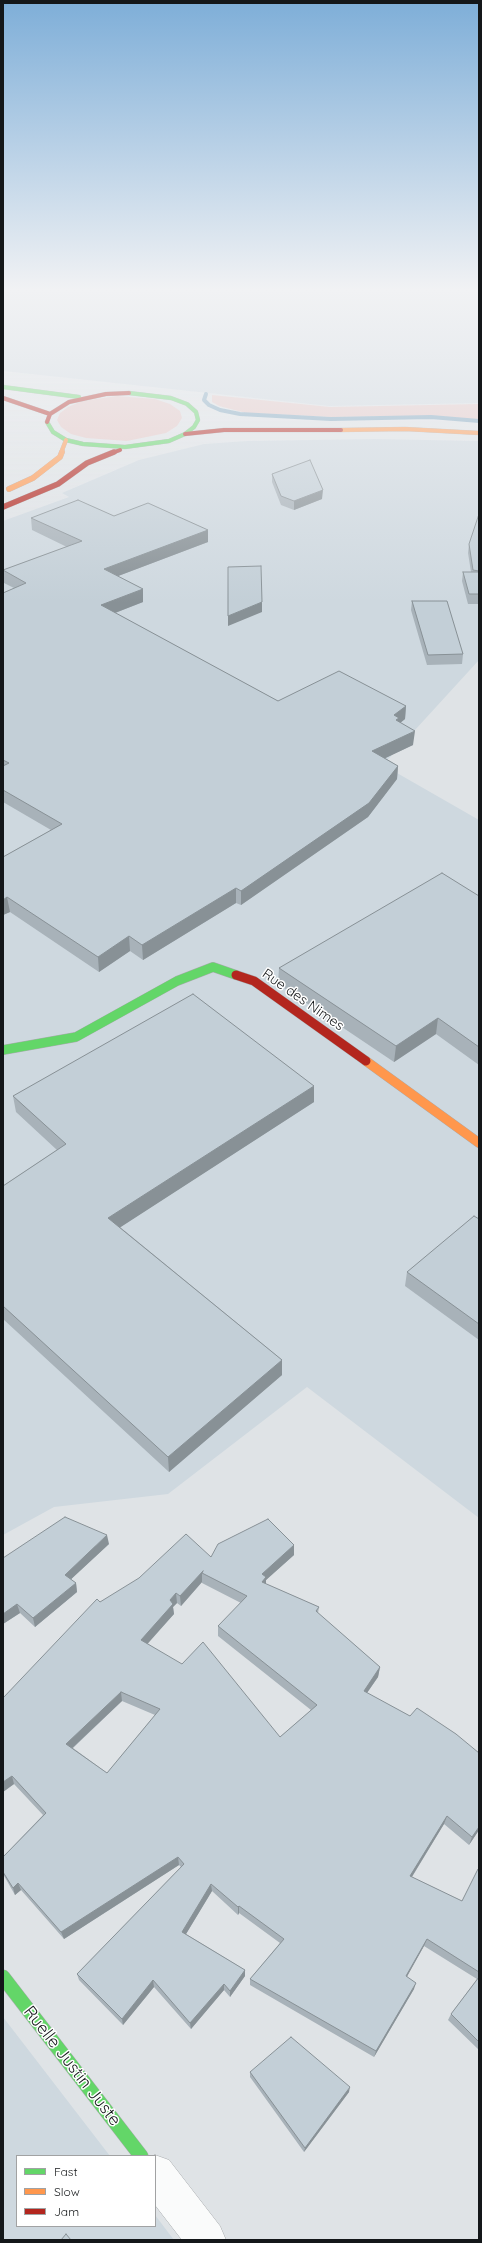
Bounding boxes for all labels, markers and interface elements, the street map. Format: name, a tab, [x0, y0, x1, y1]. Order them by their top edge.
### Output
street label: Rue des Nimes	[259, 966, 347, 1034]
street label: Ruelle Justin Juste	[19, 2002, 125, 2130]
legend	[16, 2155, 156, 2227]
text: Fast	[54, 2164, 78, 2179]
text: Slow	[54, 2184, 80, 2199]
text: Jam	[54, 2204, 79, 2219]

